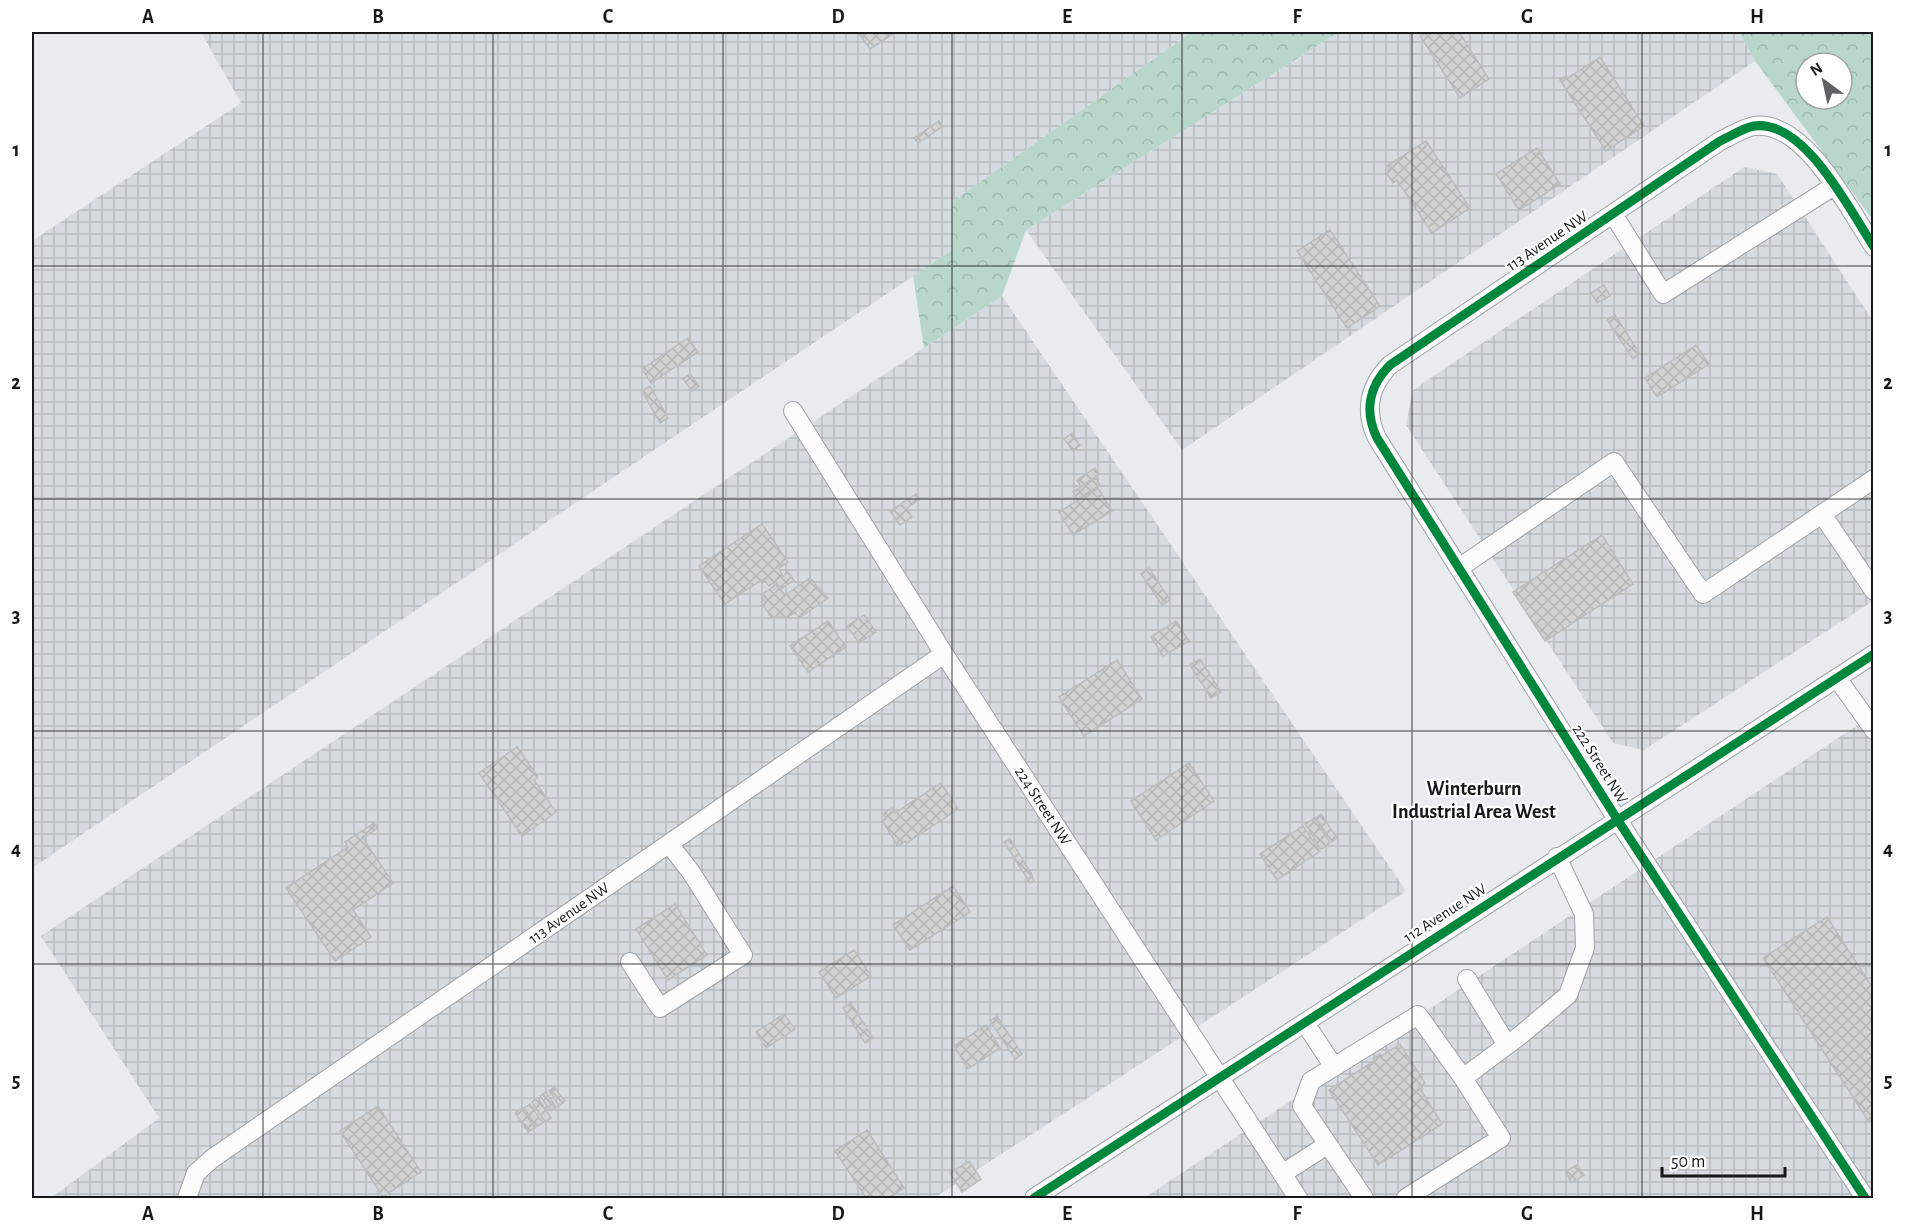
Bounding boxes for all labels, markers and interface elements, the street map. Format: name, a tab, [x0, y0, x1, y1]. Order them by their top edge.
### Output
text: A	[142, 7, 154, 27]
text: B	[372, 7, 384, 27]
text: C	[603, 7, 614, 27]
text: D	[831, 7, 845, 27]
text: E	[1062, 7, 1072, 27]
text: F	[1292, 7, 1302, 27]
text: G	[1521, 7, 1533, 27]
text: H	[1750, 7, 1764, 27]
north arrow	[1794, 51, 1854, 111]
text: N	[1807, 60, 1825, 79]
text: 1	[12, 140, 20, 160]
text: 1	[1884, 140, 1892, 160]
street label: 113 Avenue NW	[1503, 208, 1591, 274]
text: 2	[11, 373, 21, 393]
text: 2	[1883, 373, 1893, 393]
text: 3	[12, 606, 20, 626]
text: 3	[1884, 606, 1892, 626]
street label: 222 Street NW	[1569, 722, 1631, 807]
street label: 224 Street NW	[1012, 764, 1075, 849]
district label: Winterburn Industrial Area West	[1392, 779, 1556, 822]
text: 4	[11, 839, 21, 859]
text: 4	[1883, 839, 1893, 859]
street label: 113 Avenue NW	[526, 879, 613, 947]
street label: 112 Avenue NW	[1401, 880, 1490, 946]
text: 5	[12, 1071, 20, 1091]
text: 5	[1884, 1071, 1892, 1091]
scale bar	[1662, 1140, 1785, 1178]
text: 50 m	[1671, 1153, 1705, 1171]
text: A	[142, 1204, 154, 1224]
text: B	[372, 1204, 384, 1224]
text: C	[603, 1204, 614, 1224]
text: D	[831, 1204, 845, 1224]
text: E	[1062, 1204, 1072, 1224]
text: F	[1292, 1204, 1302, 1224]
text: G	[1521, 1204, 1533, 1224]
text: H	[1750, 1204, 1764, 1224]

